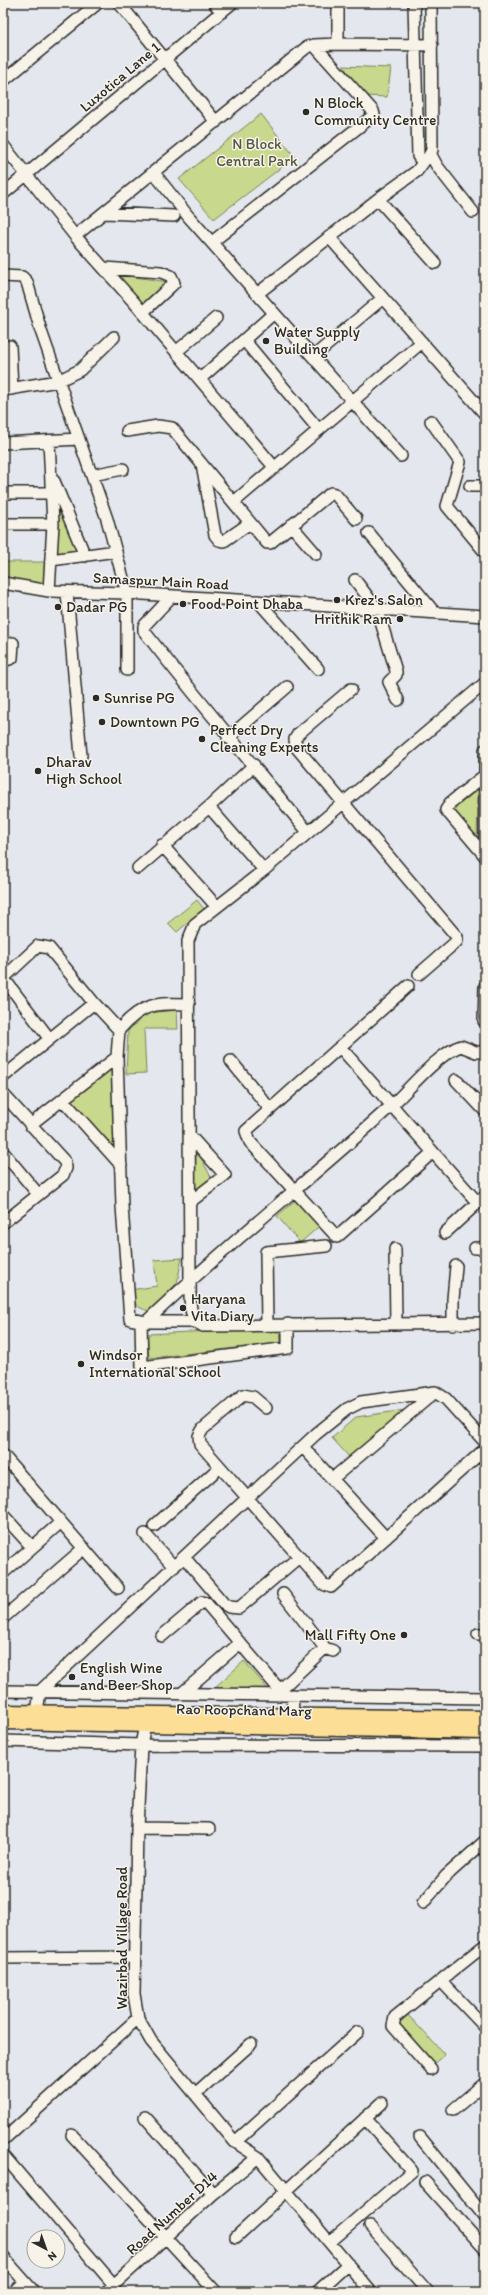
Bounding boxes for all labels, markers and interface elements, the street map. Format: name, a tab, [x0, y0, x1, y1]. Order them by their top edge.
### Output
street label: Luxotica Lane 1	[76, 38, 164, 116]
place label: N Block Community Centre	[314, 94, 436, 129]
marker: N Block Community Centre	[301, 107, 311, 117]
park label: N Block Central Park	[216, 135, 298, 170]
place label: Water Supply Building	[274, 323, 360, 358]
marker: Water Supply Building	[261, 336, 271, 346]
street label: Samaspur Main Road	[93, 568, 229, 594]
place label: Krez's Salon	[345, 591, 423, 609]
place label: Food Point Dhaba	[191, 595, 303, 613]
marker: Krez's Salon	[332, 595, 342, 605]
place label: Dadar PG	[66, 598, 127, 616]
marker: Food Point Dhaba	[178, 599, 188, 609]
marker: Dadar PG	[53, 602, 63, 612]
place label: Hrithik Ram	[314, 610, 392, 628]
marker: Hrithik Ram	[395, 614, 405, 624]
place label: Sunrise PG	[104, 689, 175, 707]
marker: Sunrise PG	[91, 693, 101, 703]
place label: Downtown PG	[110, 713, 200, 731]
marker: Downtown PG	[97, 717, 107, 727]
place label: Perfect Dry Cleaning Experts	[210, 721, 319, 756]
marker: Perfect Dry Cleaning Experts	[197, 734, 207, 744]
place label: Dharav High School	[46, 753, 123, 788]
marker: Dharav High School	[33, 766, 43, 776]
place label: Haryana Vita Diary	[191, 1290, 254, 1325]
marker: Haryana Vita Diary	[178, 1303, 188, 1313]
place label: Windsor International School	[89, 1346, 222, 1381]
marker: Windsor International School	[76, 1359, 86, 1369]
place label: Mall Fifty One	[305, 1626, 396, 1644]
marker: Mall Fifty One	[399, 1630, 409, 1640]
place label: English Wine and Beer Shop	[80, 1659, 173, 1694]
marker: English Wine and Beer Shop	[67, 1672, 77, 1682]
street label: Rao Roopchand Marg	[176, 1700, 312, 1720]
street label: Wazirbad Village Road	[113, 1867, 131, 2009]
street label: Road Number D14	[123, 2167, 221, 2259]
north arrow	[26, 2229, 66, 2269]
text: N	[45, 2249, 59, 2264]

